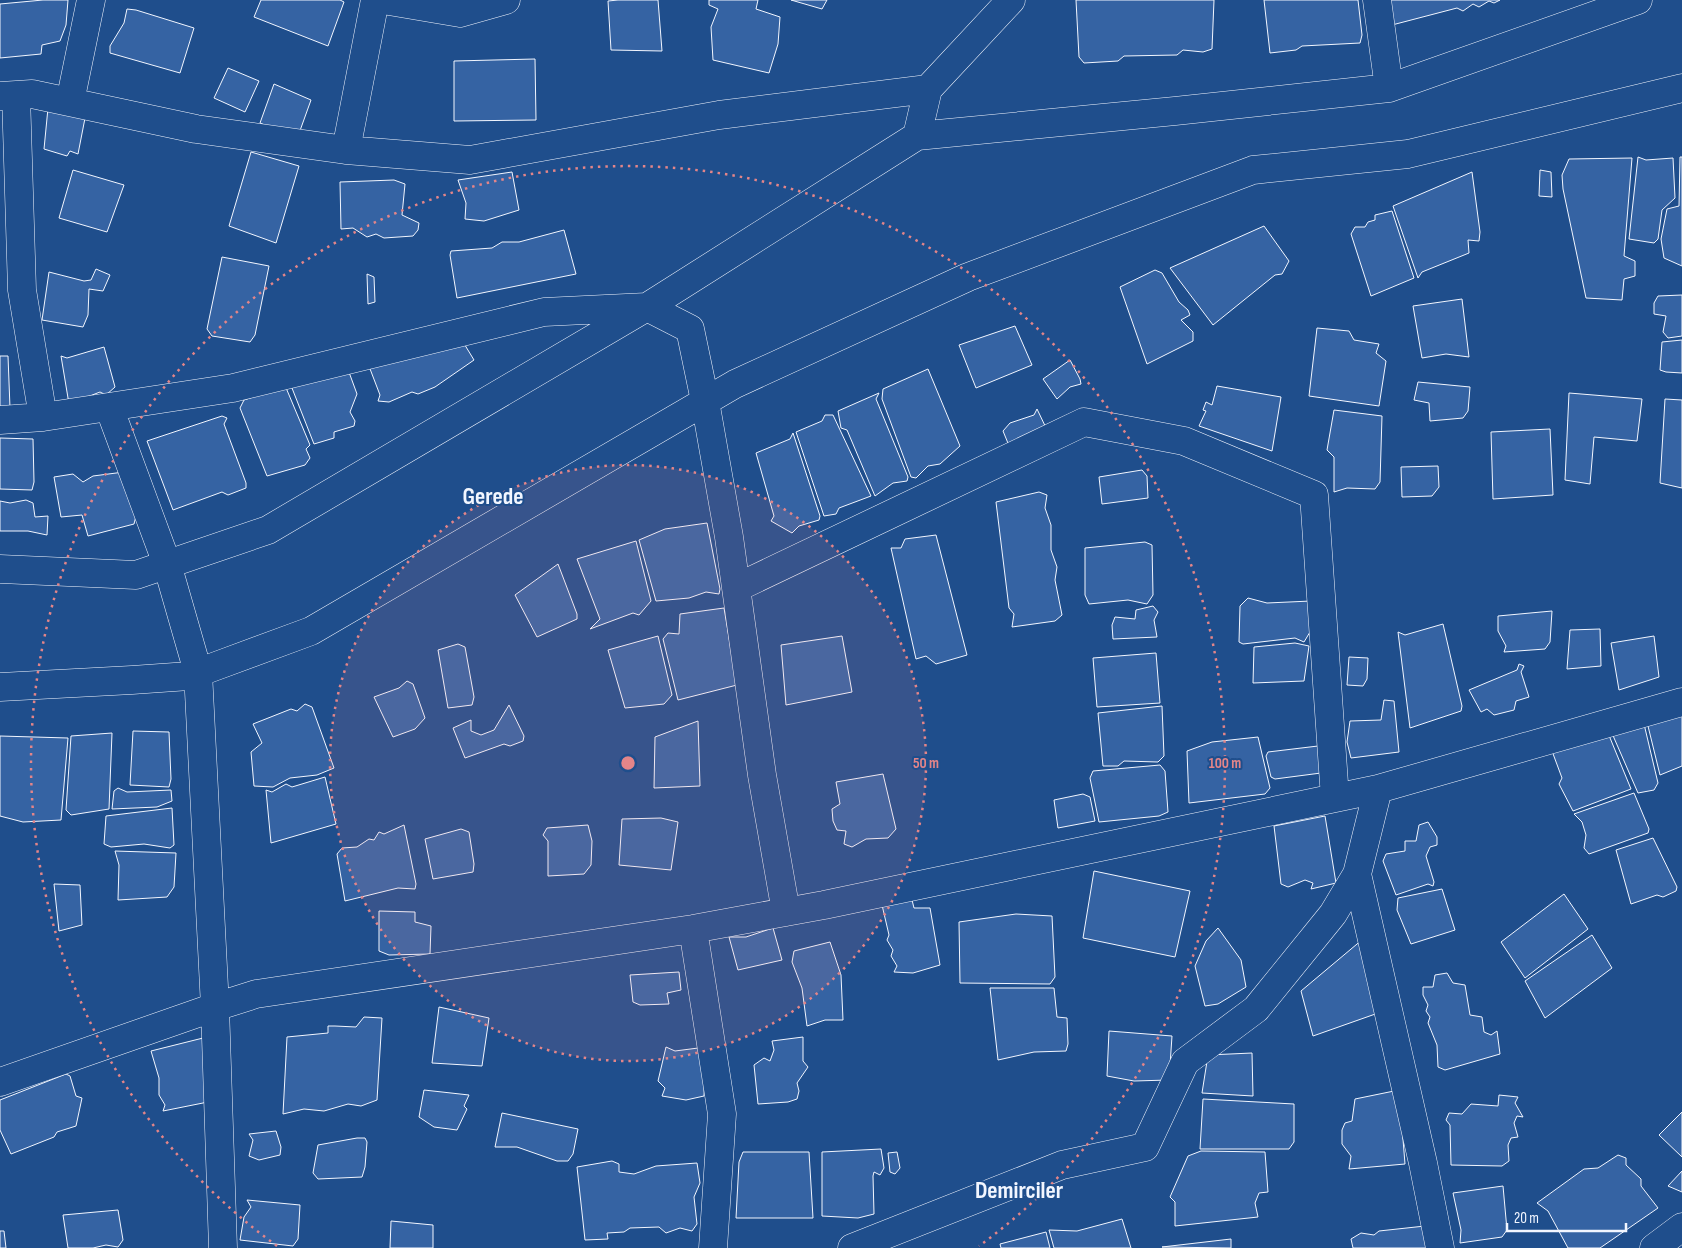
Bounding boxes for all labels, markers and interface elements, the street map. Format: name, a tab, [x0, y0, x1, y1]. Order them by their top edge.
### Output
district label: Gerede	[463, 482, 523, 511]
centre of rings	[619, 754, 637, 772]
text: 50 m	[913, 754, 939, 773]
text: 100 m	[1209, 754, 1241, 773]
district label: Demirciler	[975, 1176, 1064, 1205]
scale bar	[1507, 1200, 1626, 1232]
text: 20 m	[1514, 1209, 1539, 1228]

